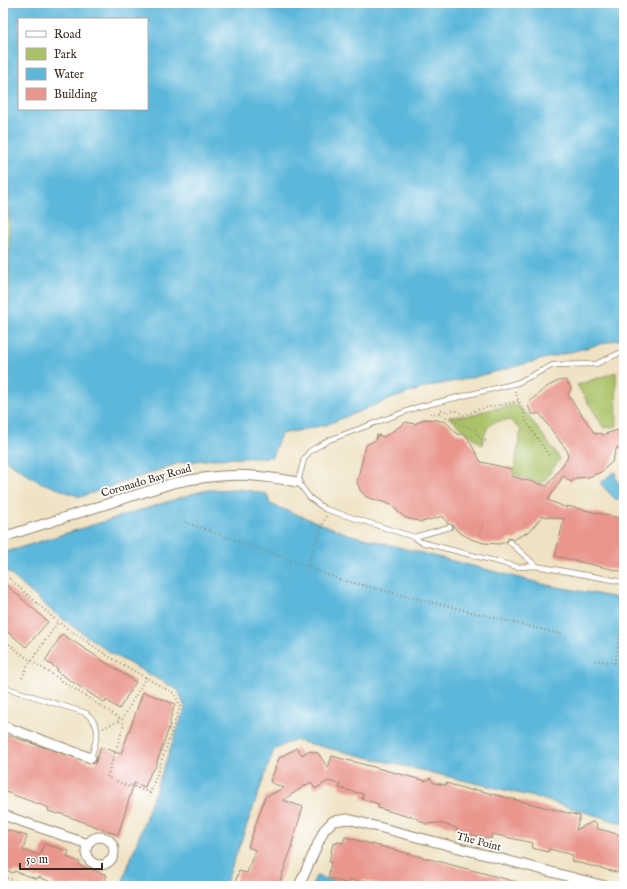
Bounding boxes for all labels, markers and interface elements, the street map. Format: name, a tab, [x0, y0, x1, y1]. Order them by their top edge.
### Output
legend	[18, 18, 148, 110]
text: Road	[54, 27, 82, 42]
text: Park	[54, 47, 77, 62]
text: Water	[54, 67, 85, 82]
text: Building	[54, 87, 98, 102]
street label: Coronado Bay Road	[100, 461, 193, 501]
street label: The Point	[455, 829, 503, 855]
scale bar	[20, 845, 102, 871]
text: 50 m	[26, 852, 48, 867]

